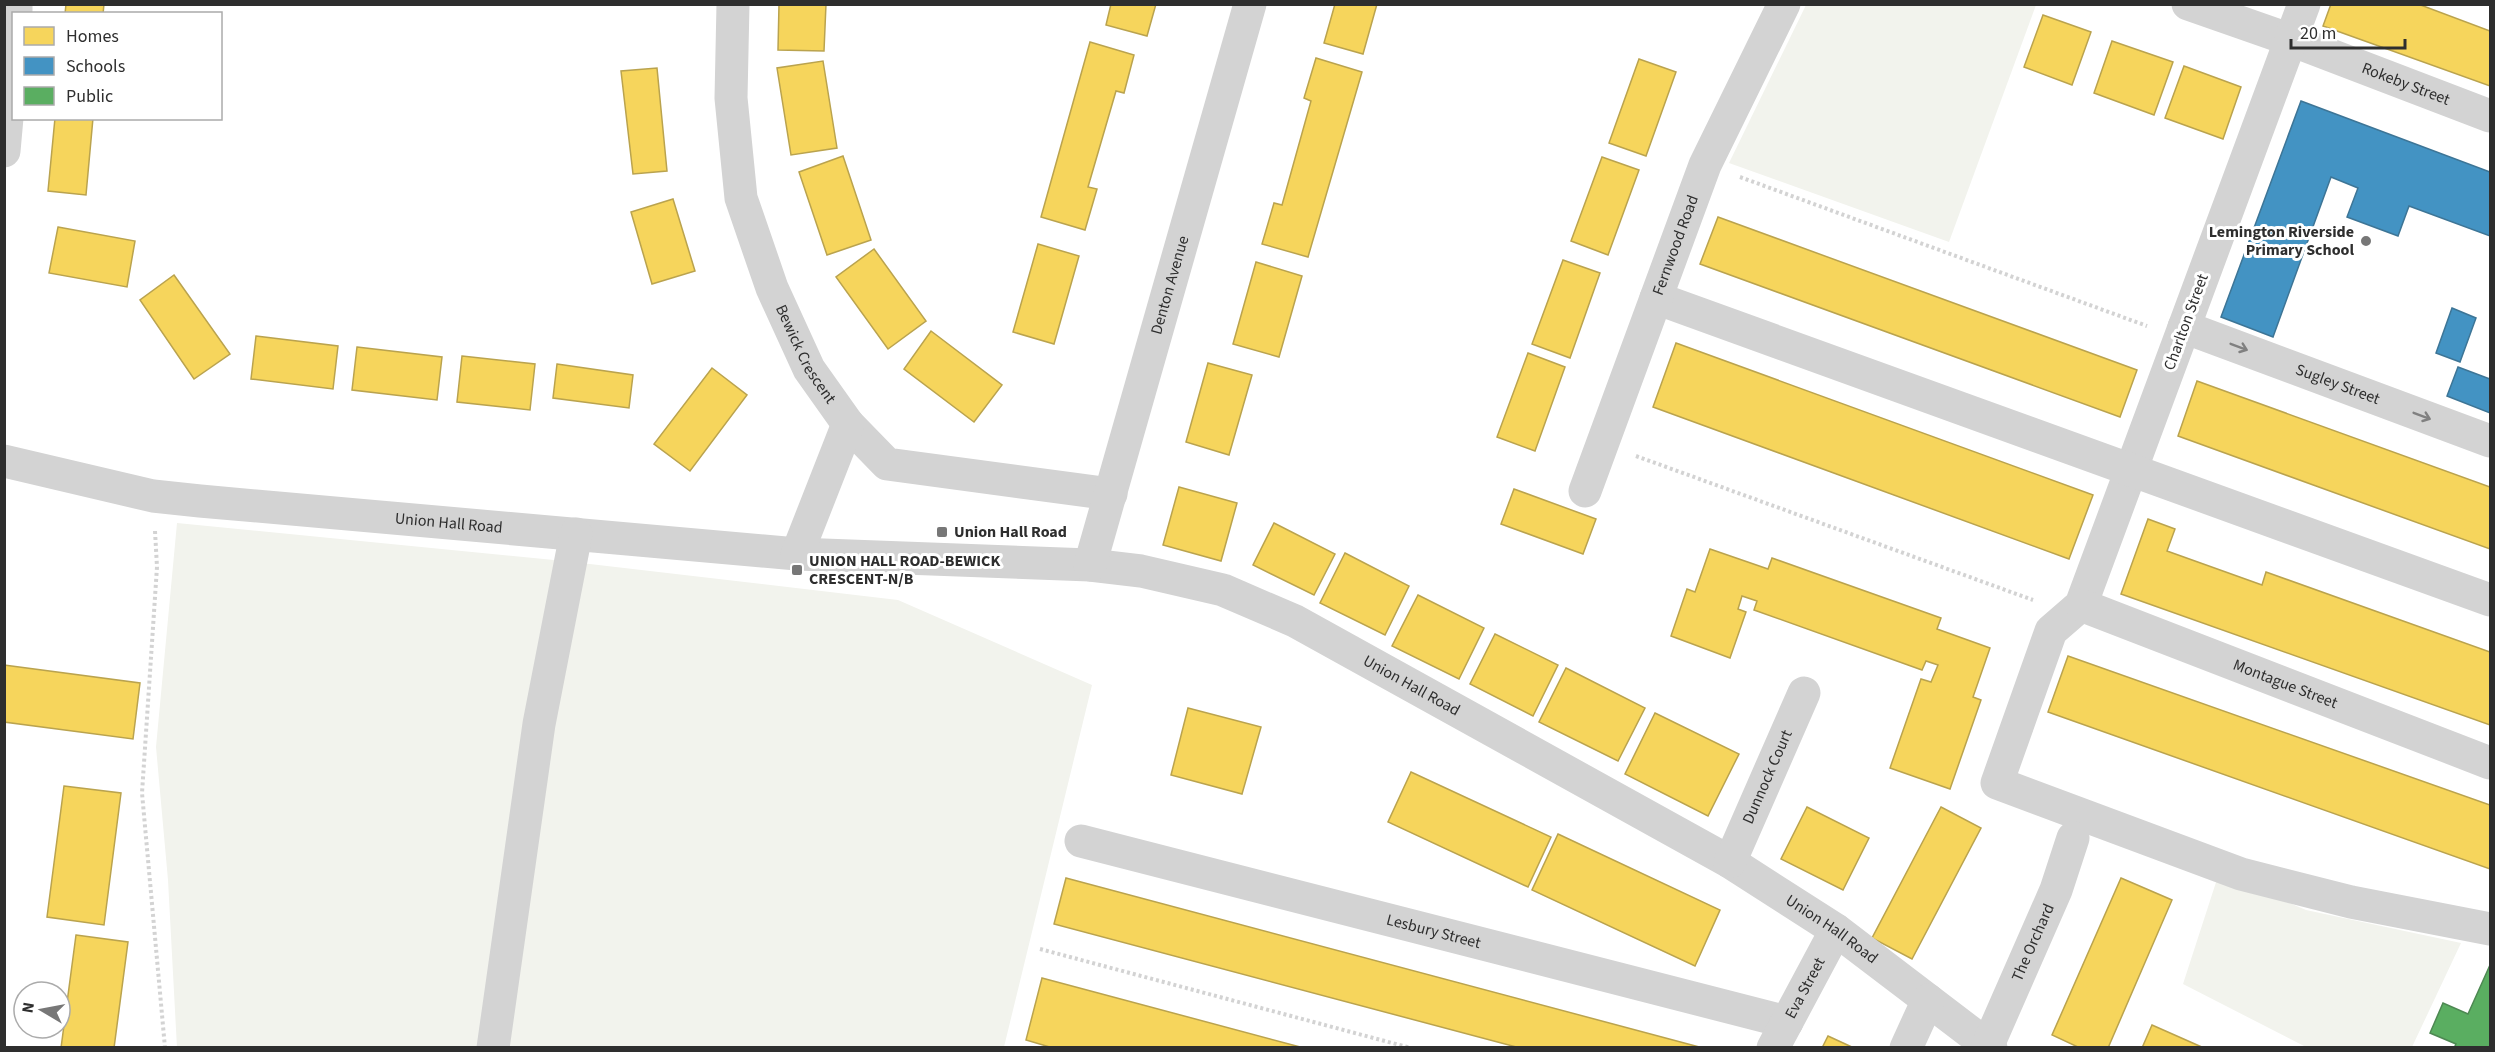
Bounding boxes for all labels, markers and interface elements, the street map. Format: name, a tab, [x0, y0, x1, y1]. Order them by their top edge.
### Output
legend	[12, 12, 222, 120]
scale bar	[2291, 12, 2405, 50]
text: 20 m	[2300, 21, 2336, 46]
text: Homes	[66, 24, 119, 49]
text: Schools	[66, 54, 125, 79]
street label: Rokeby Street	[2359, 57, 2454, 111]
text: Public	[66, 84, 113, 109]
street label: Fernwood Road	[1647, 192, 1704, 298]
place label: Lemington Riverside Primary School	[2209, 221, 2354, 261]
street label: Denton Avenue	[1145, 233, 1194, 337]
marker: Lemington Riverside Primary School	[2359, 234, 2373, 248]
street label: Charlton Street	[2158, 270, 2214, 373]
street label: Bewick Crescent	[770, 301, 841, 409]
one-way arrow	[2229, 342, 2248, 353]
street label: Sugley Street	[2292, 359, 2383, 410]
one-way arrow	[2412, 411, 2431, 422]
street label: Union Hall Road	[394, 507, 503, 539]
place label: Union Hall Road	[954, 521, 1067, 543]
marker: Union Hall Road	[935, 525, 949, 539]
place label: UNION HALL ROAD-BEWICK CRESCENT-N/B	[809, 550, 1000, 590]
marker: UNION HALL ROAD-BEWICK CRESCENT-N/B	[790, 563, 804, 577]
street label: Union Hall Road	[1359, 650, 1464, 721]
street label: Montague Street	[2230, 654, 2341, 714]
street label: Dunnock Court	[1737, 726, 1798, 827]
street label: Union Hall Road	[1781, 889, 1882, 969]
street label: The Orchard	[2006, 900, 2060, 985]
street label: Lesbury Street	[1384, 909, 1484, 954]
street label: Eva Street	[1780, 953, 1831, 1023]
north arrow	[12, 980, 72, 1040]
text: N	[16, 1000, 40, 1015]

